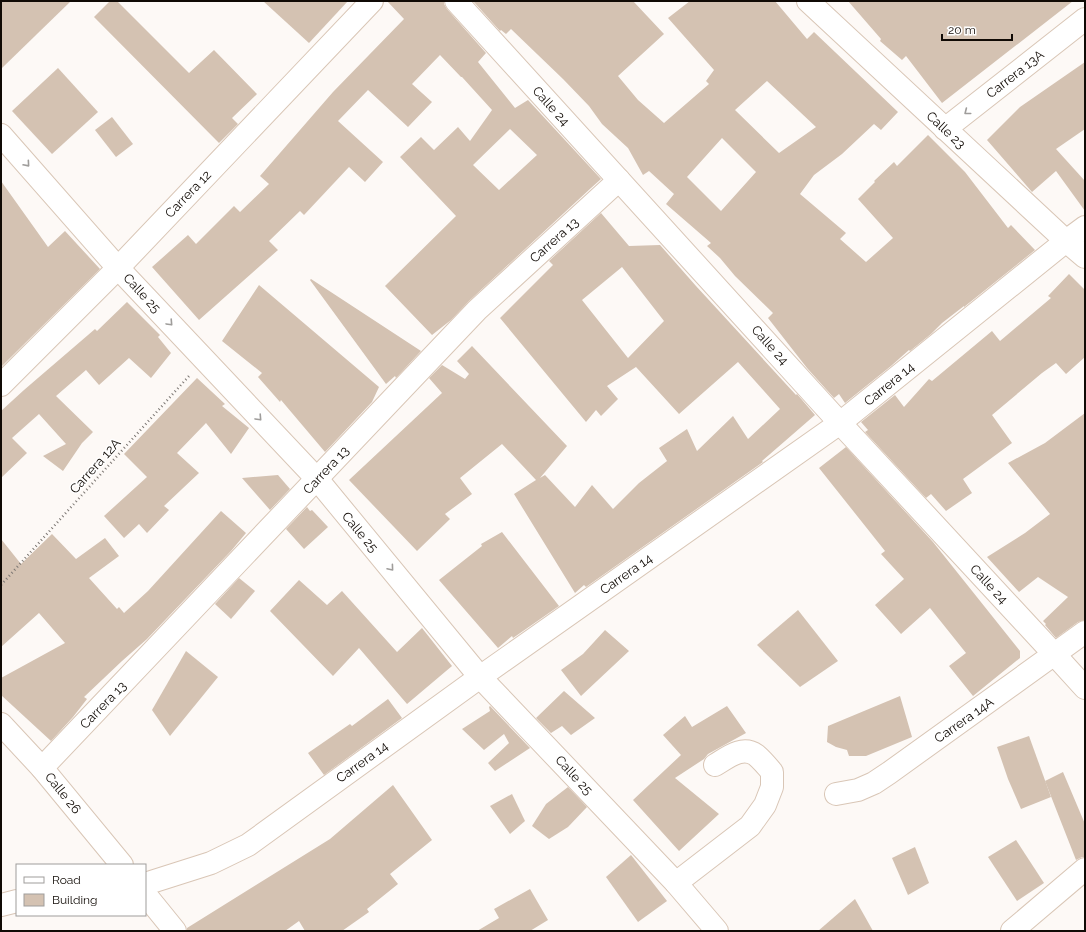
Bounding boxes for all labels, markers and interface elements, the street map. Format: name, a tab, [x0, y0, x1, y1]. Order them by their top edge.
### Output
scale bar	[942, 16, 1012, 42]
text: 20 m	[948, 23, 976, 37]
street label: Carrera 13A	[983, 47, 1047, 101]
street label: Calle 24	[529, 83, 573, 129]
street label: Calle 23	[923, 108, 969, 152]
one-way arrow	[964, 108, 971, 115]
one-way arrow	[22, 159, 29, 167]
street label: Carrera 12	[162, 167, 214, 221]
street label: Carrera 13	[527, 214, 581, 266]
street label: Calle 25	[120, 270, 164, 316]
one-way arrow	[165, 318, 173, 326]
street label: Calle 24	[748, 322, 792, 368]
street label: Carrera 14	[861, 359, 917, 409]
one-way arrow	[254, 413, 262, 421]
street label: Carrera 12A	[66, 435, 124, 497]
street label: Carrera 13	[300, 443, 352, 497]
street label: Calle 25	[339, 509, 381, 555]
street label: Carrera 14	[597, 551, 655, 597]
street label: Calle 24	[967, 561, 1011, 607]
one-way arrow	[386, 564, 393, 571]
street label: Carrera 13	[77, 678, 129, 732]
street label: Carrera 14A	[931, 694, 997, 746]
street label: Carrera 14	[333, 738, 391, 786]
street label: Calle 25	[552, 752, 596, 798]
street label: Calle 26	[42, 769, 84, 817]
legend	[16, 864, 146, 916]
text: Road	[52, 873, 81, 887]
text: Building	[52, 893, 98, 907]

